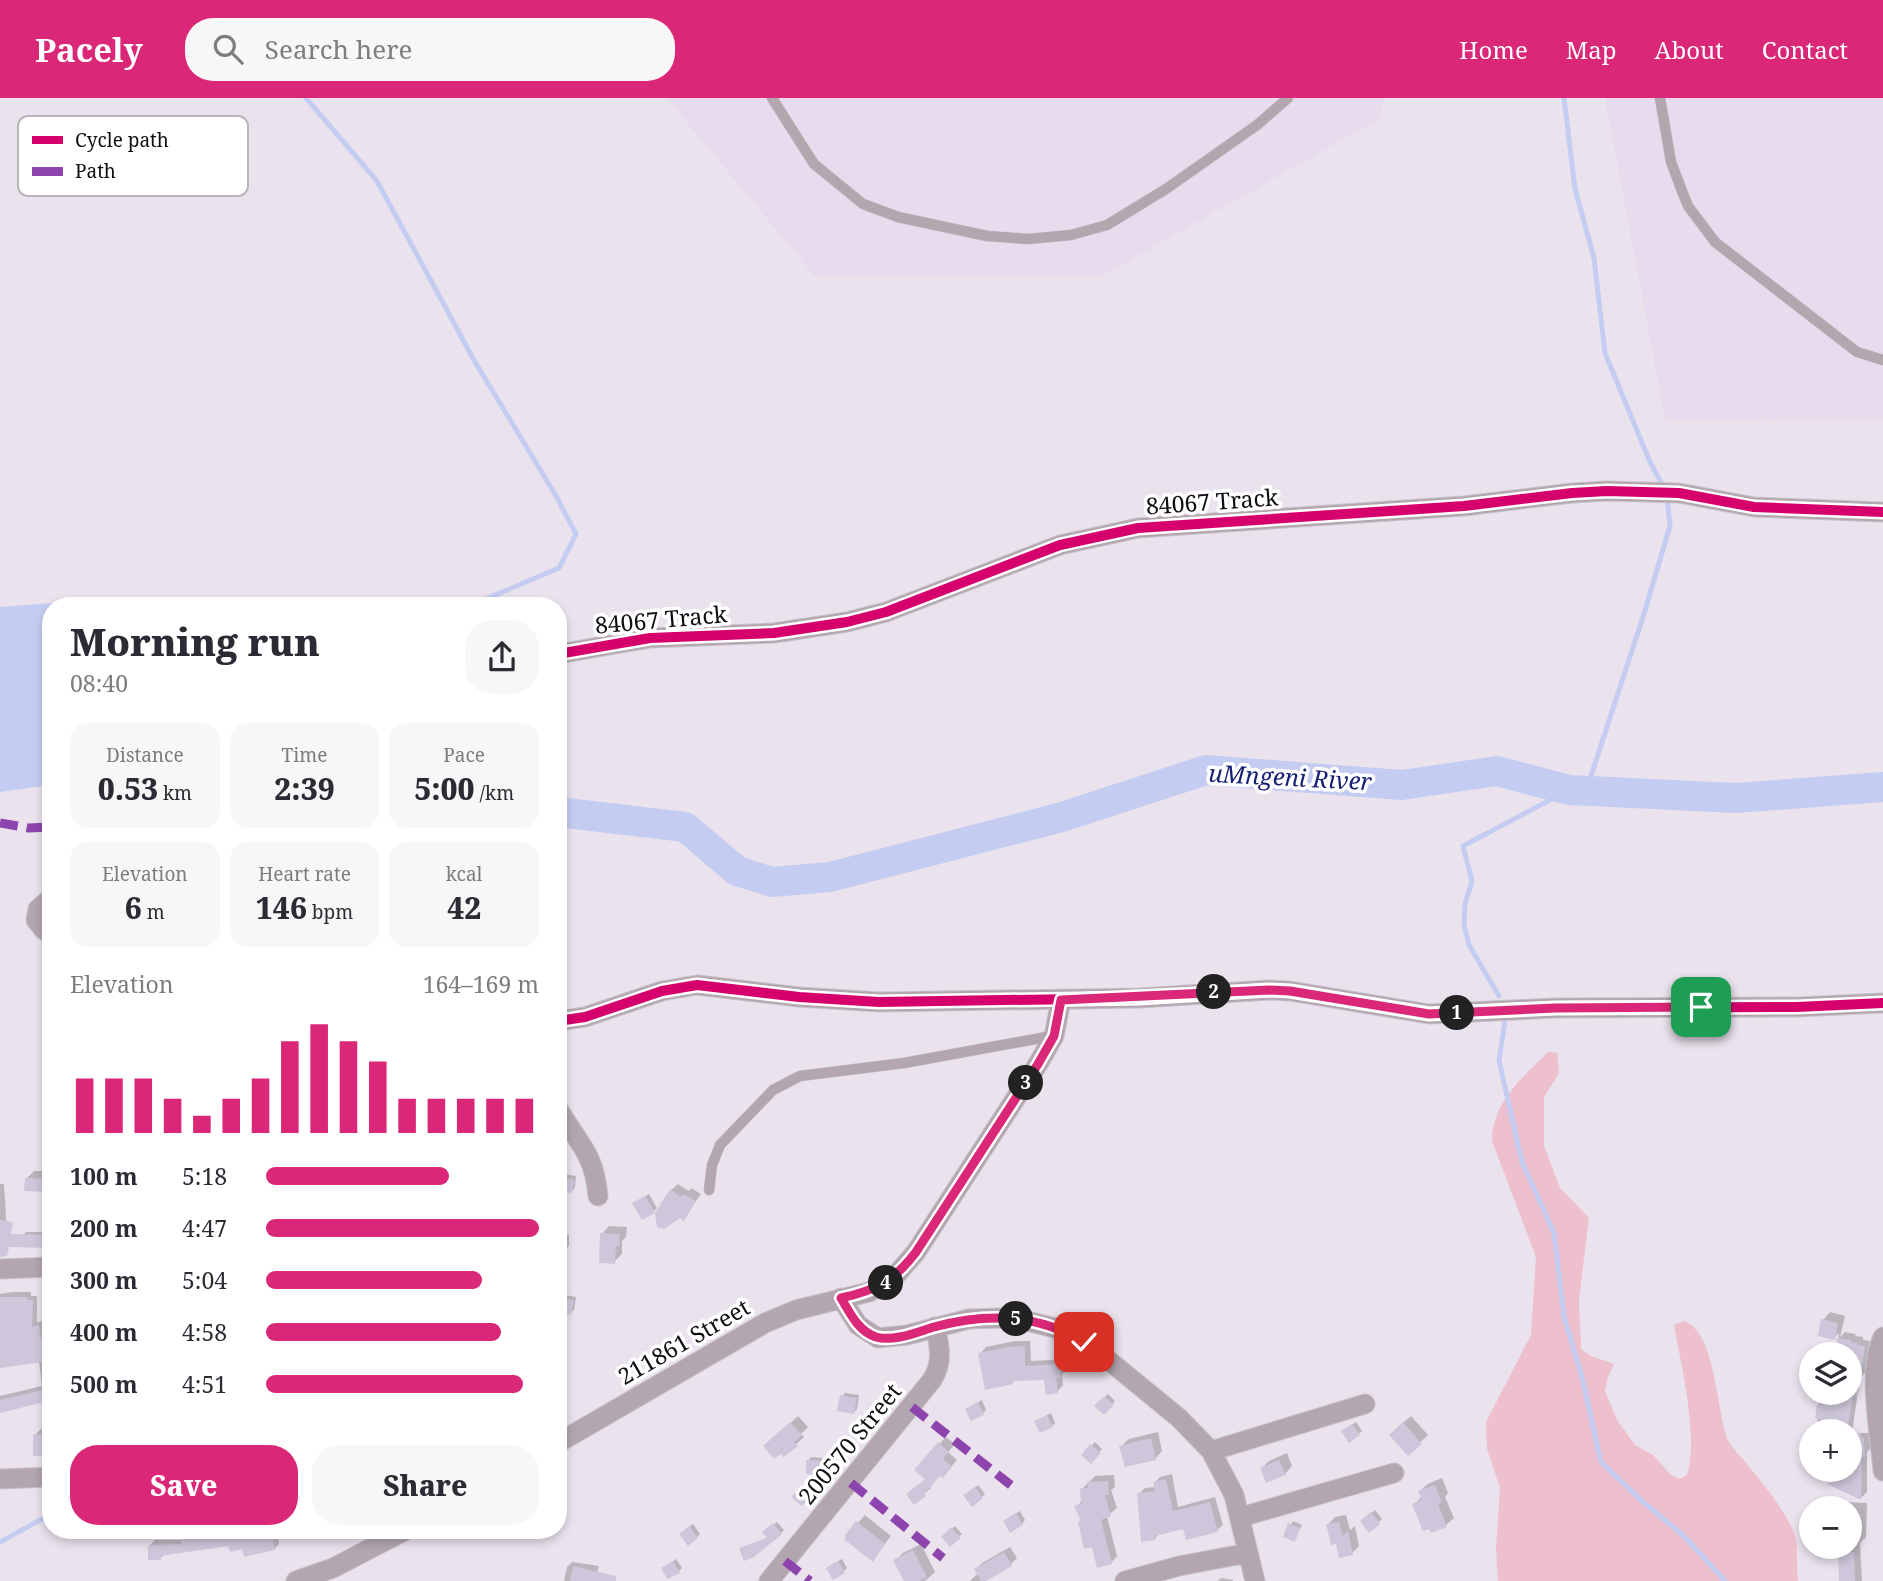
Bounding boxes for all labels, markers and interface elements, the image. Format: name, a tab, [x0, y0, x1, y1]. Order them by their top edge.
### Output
search box	[185, 18, 675, 81]
text: Pacely	[35, 27, 143, 72]
icon: search	[209, 30, 247, 68]
text: Search here	[265, 31, 412, 67]
text: Home	[1459, 33, 1528, 66]
text: Map	[1566, 33, 1617, 66]
text: About	[1655, 33, 1724, 66]
text: Contact	[1762, 33, 1848, 66]
legend	[18, 116, 248, 196]
text: Cycle path	[75, 127, 169, 153]
text: Path	[75, 158, 116, 184]
street label: 84067 Track	[1145, 480, 1280, 522]
street label: 84067 Track	[594, 597, 729, 641]
text: Morning run	[70, 615, 320, 667]
button: share	[465, 620, 539, 694]
text: 08:40	[70, 667, 128, 699]
text: Distance	[106, 742, 184, 768]
text: Time	[282, 742, 327, 768]
text: Pace	[443, 742, 485, 768]
water label: uMngeni River	[1208, 756, 1373, 797]
text: 0.53	[98, 768, 158, 809]
text: 2:39	[274, 768, 335, 809]
text: 5:00	[414, 768, 475, 809]
text: km	[158, 780, 192, 806]
text: /km	[475, 780, 514, 806]
text: Elevation	[102, 861, 188, 887]
text: Heart rate	[258, 861, 351, 887]
text: kcal	[446, 861, 483, 887]
text: 6	[125, 887, 142, 928]
text: 146	[256, 887, 307, 928]
text: 42	[447, 887, 481, 928]
text: m	[142, 899, 165, 925]
text: bpm	[307, 899, 353, 925]
text: Elevation	[70, 968, 174, 1000]
text: 164–169 m	[423, 968, 539, 1000]
pin: 2	[1196, 974, 1232, 1010]
pin	[1671, 977, 1731, 1037]
text: 2	[1208, 978, 1219, 1004]
icon: arrive	[1682, 988, 1720, 1026]
pin: 1	[1440, 996, 1474, 1030]
text: 1	[1451, 999, 1462, 1025]
pin: 3	[1009, 1066, 1044, 1100]
text: 3	[1020, 1069, 1031, 1095]
text: 100 m	[70, 1160, 138, 1192]
text: 5:18	[182, 1160, 227, 1192]
text: 200 m	[70, 1212, 138, 1244]
text: 4:47	[182, 1212, 227, 1244]
text: 300 m	[70, 1264, 138, 1296]
text: 5:04	[182, 1264, 227, 1296]
pin: 4	[868, 1266, 903, 1300]
text: 4	[880, 1269, 891, 1295]
street label: 211861 Street	[612, 1290, 755, 1392]
pin: 5	[998, 1302, 1034, 1336]
text: 5	[1010, 1305, 1021, 1331]
pin	[1054, 1312, 1114, 1372]
text: 400 m	[70, 1316, 138, 1348]
text: 4:58	[182, 1316, 227, 1348]
icon: check	[1065, 1323, 1103, 1361]
map controls	[1799, 1342, 1862, 1559]
button: layers	[1799, 1342, 1862, 1405]
text: 500 m	[70, 1368, 138, 1400]
text: 4:51	[182, 1368, 227, 1400]
street label: 200570 Street	[790, 1376, 908, 1511]
button: +	[1799, 1419, 1862, 1482]
button: Save	[70, 1445, 298, 1525]
button: Share	[312, 1445, 539, 1525]
button: −	[1799, 1496, 1862, 1559]

